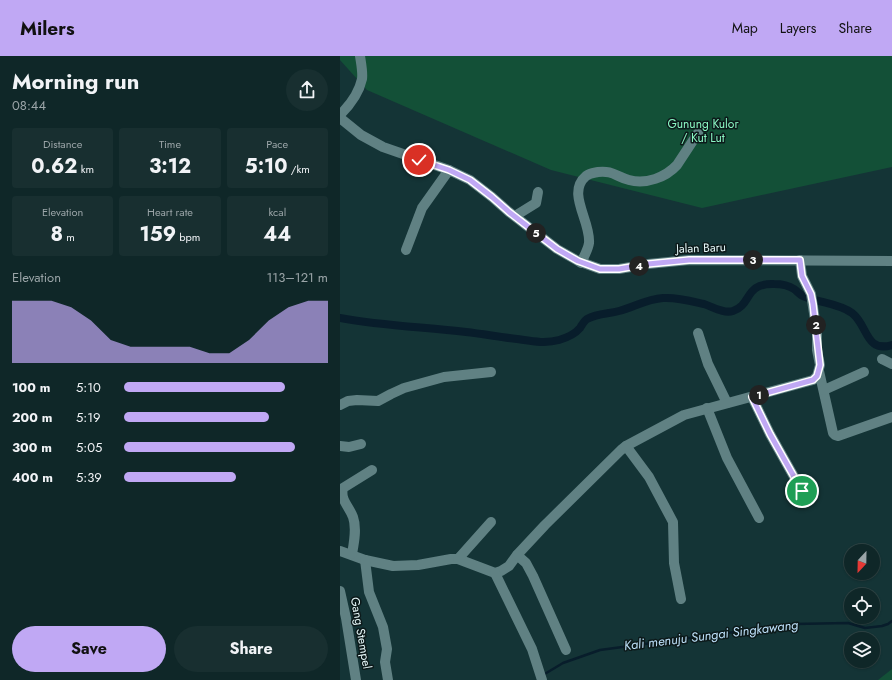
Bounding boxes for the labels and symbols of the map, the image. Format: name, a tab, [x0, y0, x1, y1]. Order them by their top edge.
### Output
park label: Gunung Kulor / Kut Lut	[667, 115, 739, 147]
pin	[402, 143, 436, 177]
pin: 5	[526, 223, 546, 243]
street label: Jalan Baru	[674, 238, 726, 258]
pin: 3	[743, 250, 763, 270]
pin: 4	[629, 256, 649, 276]
pin: 2	[806, 315, 826, 335]
pin: 1	[749, 385, 769, 405]
pin	[785, 474, 819, 508]
north arrow	[844, 544, 880, 580]
street label: Gang Stempel	[346, 596, 376, 670]
water label: Kali menuju Sungai Singkawang	[623, 615, 799, 655]

